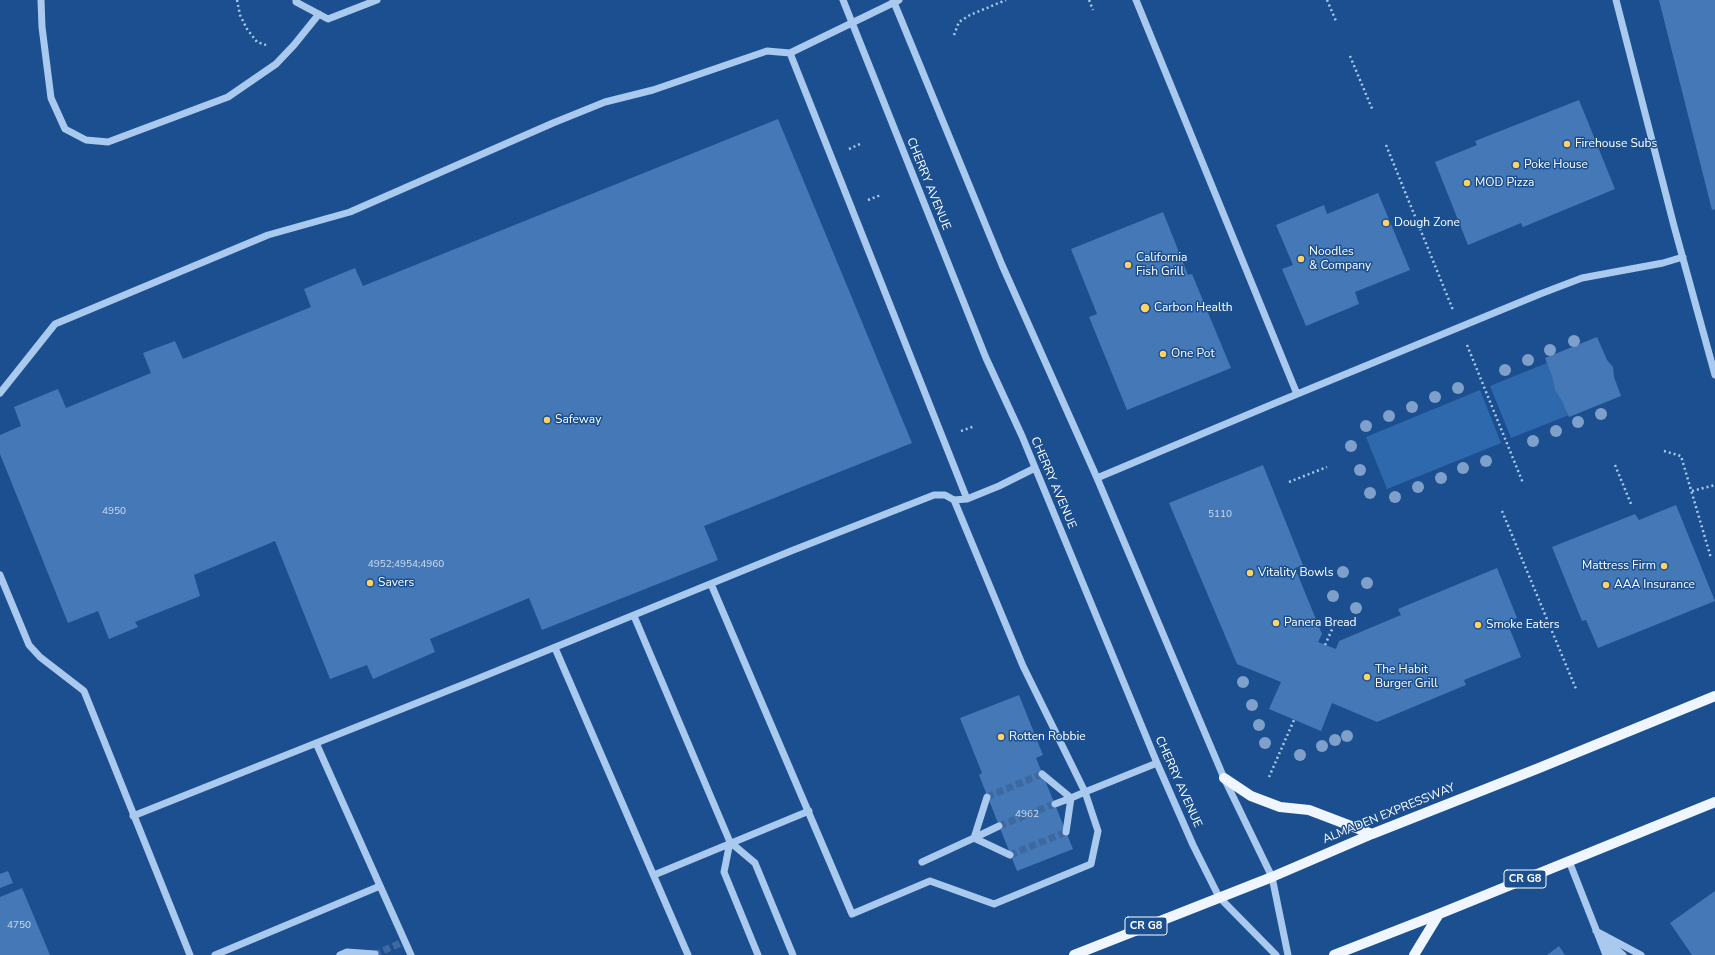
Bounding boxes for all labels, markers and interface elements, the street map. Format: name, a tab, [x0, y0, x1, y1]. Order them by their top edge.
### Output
street label: CHERRY AVENUE	[903, 136, 953, 232]
place label: Firehouse Subs	[1575, 137, 1657, 151]
marker: Firehouse Subs	[1562, 139, 1572, 149]
place label: Poke House	[1524, 158, 1588, 172]
marker: Poke House	[1511, 160, 1521, 170]
place label: MOD Pizza	[1475, 176, 1534, 190]
marker: MOD Pizza	[1462, 178, 1472, 188]
place label: Dough Zone	[1394, 216, 1460, 230]
marker: Dough Zone	[1381, 218, 1391, 228]
place label: Noodles & Company	[1309, 245, 1371, 273]
place label: California Fish Grill	[1136, 251, 1187, 279]
marker: Noodles & Company	[1296, 254, 1306, 264]
marker: California Fish Grill	[1123, 260, 1133, 270]
place label: Carbon Health	[1154, 301, 1232, 315]
marker: Carbon Health	[1139, 302, 1151, 314]
place label: One Pot	[1171, 347, 1215, 361]
marker: One Pot	[1158, 349, 1168, 359]
place label: Safeway	[555, 413, 601, 427]
marker: Safeway	[542, 415, 552, 425]
street label: CHERRY AVENUE	[1027, 435, 1079, 531]
house number: 4950	[102, 506, 126, 518]
house number: 5110	[1208, 509, 1232, 521]
house number: 4952;4954;4960	[368, 559, 444, 571]
place label: Mattress Firm	[1582, 559, 1656, 573]
marker: Mattress Firm	[1659, 561, 1669, 571]
place label: Vitality Bowls	[1258, 566, 1334, 580]
marker: Vitality Bowls	[1245, 568, 1255, 578]
place label: Savers	[378, 576, 414, 590]
marker: Savers	[365, 578, 375, 588]
place label: AAA Insurance	[1614, 578, 1695, 592]
marker: AAA Insurance	[1601, 580, 1611, 590]
place label: Panera Bread	[1284, 616, 1357, 630]
marker: Panera Bread	[1271, 618, 1281, 628]
place label: Smoke Eaters	[1486, 618, 1559, 632]
marker: Smoke Eaters	[1473, 620, 1483, 630]
place label: The Habit Burger Grill	[1375, 663, 1438, 691]
marker: The Habit Burger Grill	[1362, 672, 1372, 682]
place label: Rotten Robbie	[1009, 730, 1086, 744]
marker: Rotten Robbie	[996, 732, 1006, 742]
street label: CHERRY AVENUE	[1151, 734, 1205, 830]
street label: ALMADEN EXPRESSWAY	[1321, 781, 1457, 847]
house number: 4962	[1015, 809, 1039, 821]
road number: CR G8	[1504, 870, 1546, 888]
road number: CR G8	[1125, 917, 1167, 935]
house number: 4750	[7, 920, 31, 932]

